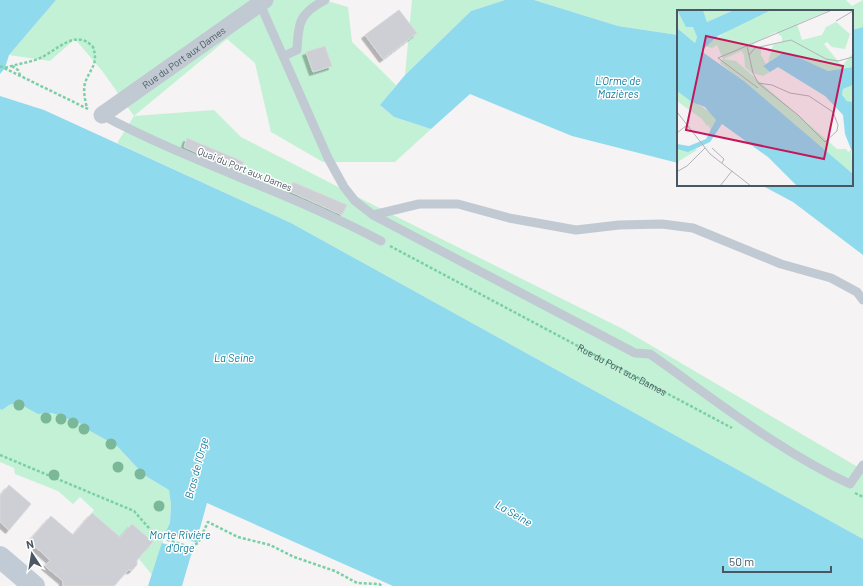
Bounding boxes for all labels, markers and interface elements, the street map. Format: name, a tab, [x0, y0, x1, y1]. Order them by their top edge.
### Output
inset map	[677, 10, 853, 186]
street label: Rue du Port aux Dames	[140, 24, 228, 91]
water label: L'Orme de Mazières	[595, 74, 641, 100]
street label: Quai du Port aux Dames	[196, 145, 294, 194]
street label: Rue du Port aux Dames	[576, 341, 669, 398]
water label: La Seine	[214, 351, 254, 364]
water label: Bras de l'Orge	[182, 436, 210, 500]
water label: La Seine	[493, 497, 535, 529]
water label: Morte Rivière d'Orge	[149, 528, 211, 554]
north arrow	[12, 534, 52, 574]
text: N	[25, 537, 35, 551]
scale bar	[723, 548, 831, 574]
text: 50 m	[729, 554, 754, 568]

